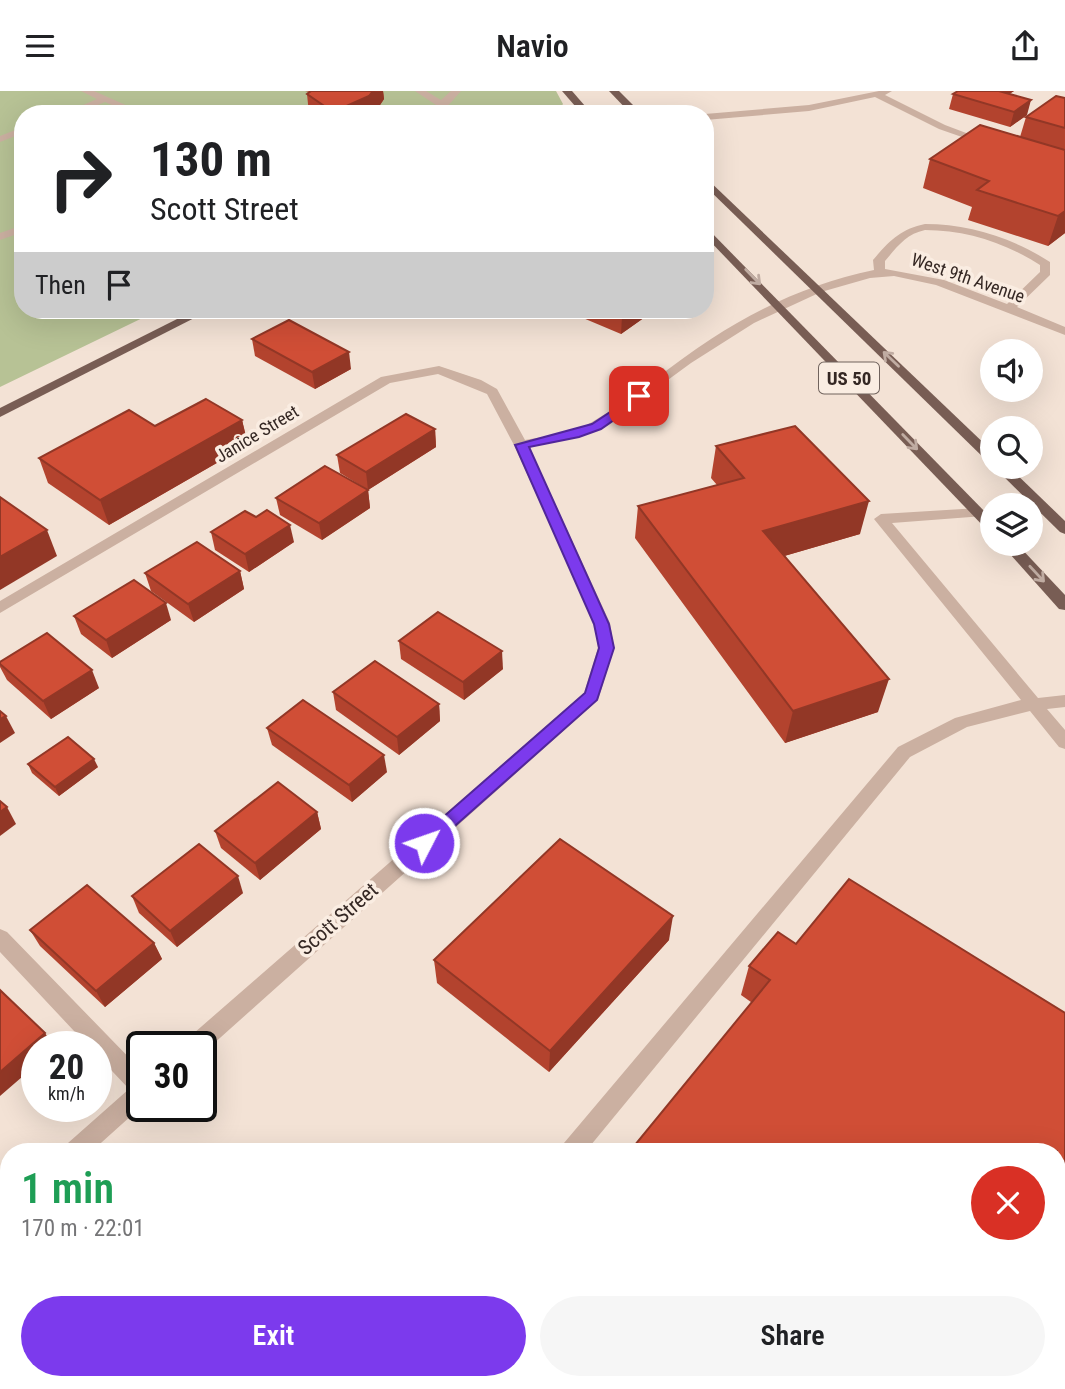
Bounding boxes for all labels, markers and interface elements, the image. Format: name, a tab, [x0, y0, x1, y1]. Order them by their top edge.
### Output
icon: menu	[21, 27, 59, 65]
text: Navio	[496, 27, 569, 65]
icon: share	[1006, 27, 1044, 65]
text: 130 m	[150, 131, 272, 188]
icon: right	[35, 133, 126, 224]
text: Scott Street	[150, 190, 299, 228]
street label: West 9th Avenue	[909, 248, 1028, 307]
icon: arrive	[100, 266, 138, 304]
one-way arrow	[744, 269, 761, 286]
text: Then	[35, 270, 86, 300]
map controls	[980, 339, 1043, 556]
button: sound	[980, 339, 1043, 402]
one-way arrow	[882, 351, 899, 368]
road number: US 50	[819, 363, 879, 393]
pin	[609, 366, 669, 426]
icon: arrive	[620, 377, 658, 415]
street label: Janice Street	[211, 401, 302, 467]
button: search	[980, 416, 1043, 479]
one-way arrow	[902, 433, 919, 450]
button: layers	[980, 493, 1043, 556]
one-way arrow	[1028, 565, 1045, 582]
position arrow	[387, 806, 461, 880]
street label: Scott Street	[293, 878, 383, 960]
speed limit sign: 30	[126, 1031, 217, 1122]
text: 20	[49, 1047, 84, 1088]
text: km/h	[48, 1083, 85, 1104]
text: 1 min	[21, 1164, 114, 1213]
button: close	[971, 1166, 1045, 1240]
text: 170 m · 22:01	[21, 1215, 145, 1242]
button: Exit	[21, 1296, 526, 1376]
button: Share	[540, 1296, 1045, 1376]

